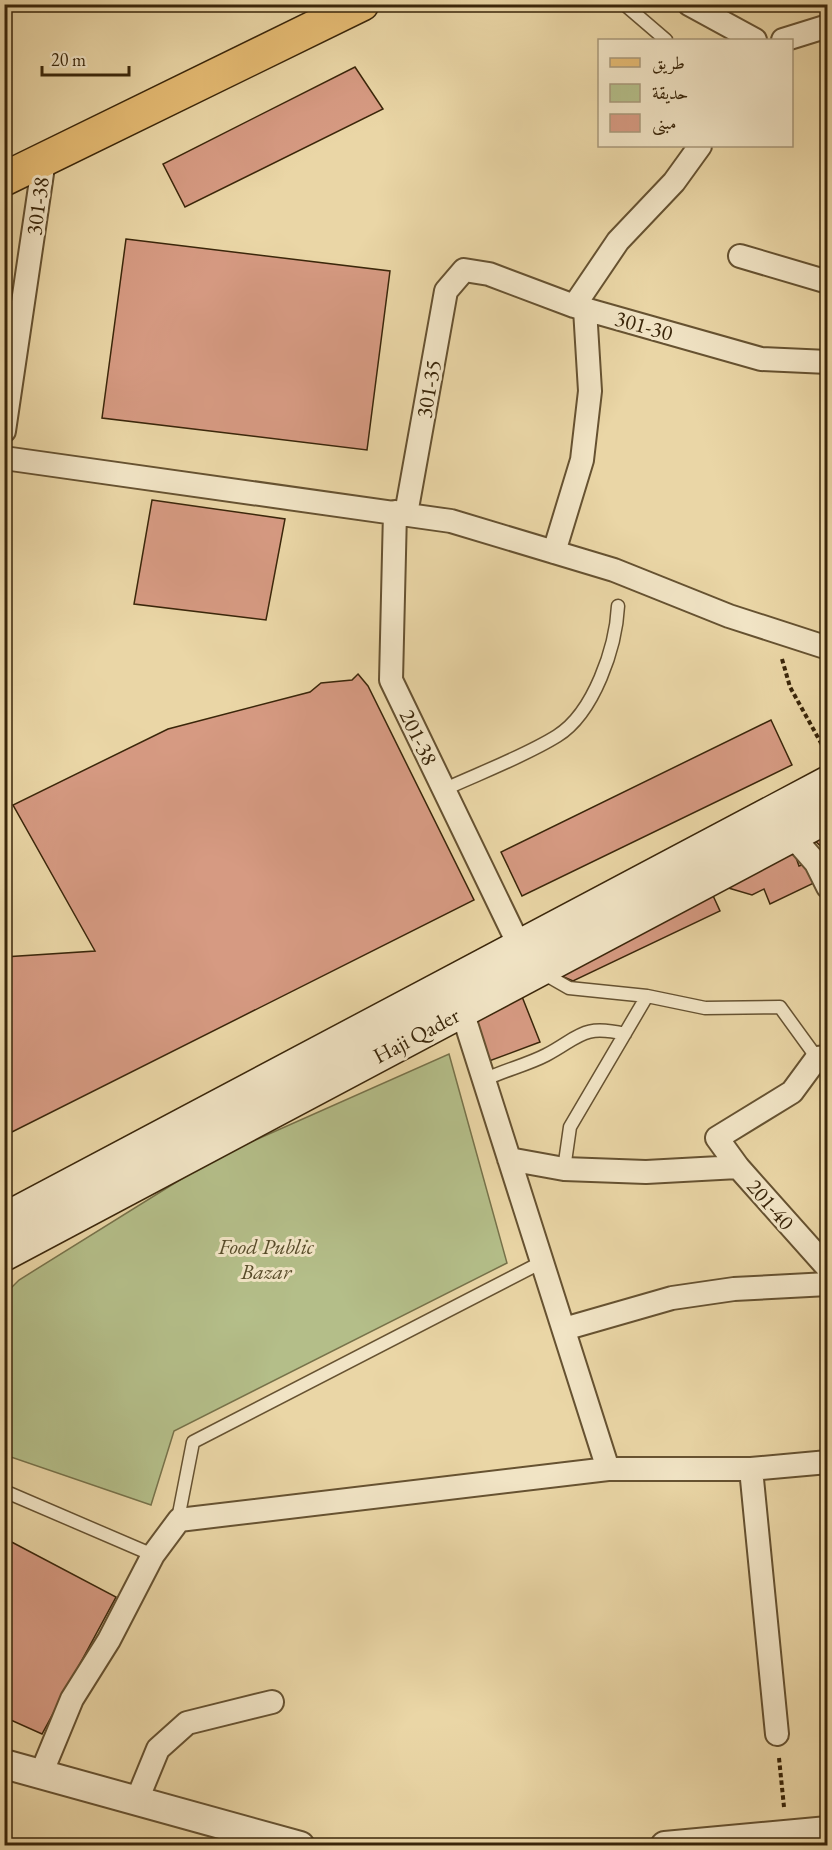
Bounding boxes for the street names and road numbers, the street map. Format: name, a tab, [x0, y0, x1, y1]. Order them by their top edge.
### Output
street label: 301-38	[19, 175, 56, 237]
street label: 301-30	[612, 303, 677, 348]
street label: 301-35	[409, 358, 448, 421]
street label: 201-38	[393, 704, 444, 770]
street label: Haji Qader	[368, 1000, 465, 1070]
street label: 201-40	[740, 1173, 801, 1236]

